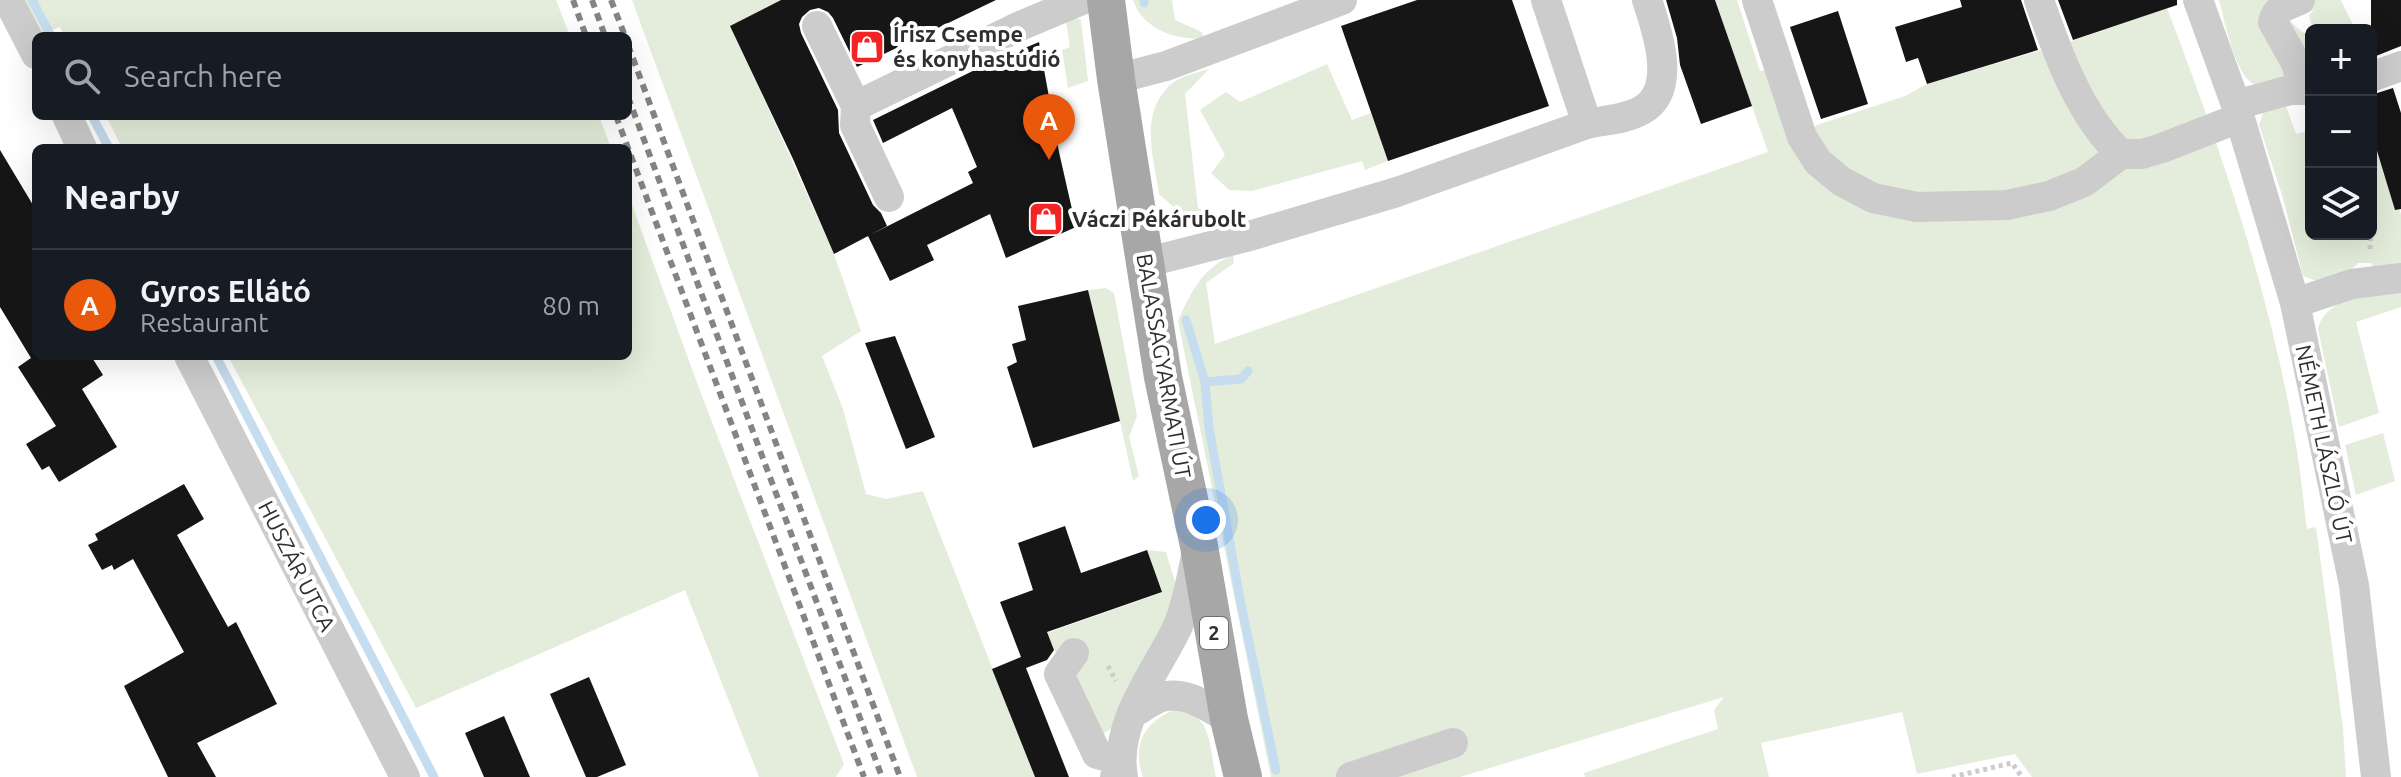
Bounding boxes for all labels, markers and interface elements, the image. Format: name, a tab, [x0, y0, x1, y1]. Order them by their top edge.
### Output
place label: Írisz Csempe és konyhastúdió	[893, 21, 1061, 71]
map controls	[2305, 24, 2377, 240]
button: +	[2305, 24, 2377, 96]
shop icon: Írisz Csempe és konyhastúdió	[848, 28, 886, 66]
search box	[32, 32, 632, 120]
icon: search	[60, 54, 104, 98]
text: Search here	[124, 59, 283, 93]
pin: A	[1023, 94, 1075, 160]
button: −	[2305, 96, 2377, 168]
button: layers	[2305, 168, 2377, 240]
text: Nearby	[64, 177, 179, 215]
shop icon: Váczi Pékárubolt	[1027, 200, 1065, 238]
place label: Váczi Pékárubolt	[1072, 206, 1246, 231]
street label: BALASSAGYARMATI ÚT	[1132, 251, 1198, 480]
text: Gyros Ellátó	[140, 274, 311, 308]
text: A	[81, 291, 99, 320]
text: 80 m	[542, 291, 600, 320]
text: Restaurant	[140, 308, 268, 337]
street label: NÉMETH LÁSZLÓ ÚT	[2291, 342, 2359, 546]
street label: HUSZÁR UTCA	[254, 496, 342, 636]
your location	[1186, 500, 1226, 540]
road number: 2	[1200, 617, 1228, 649]

